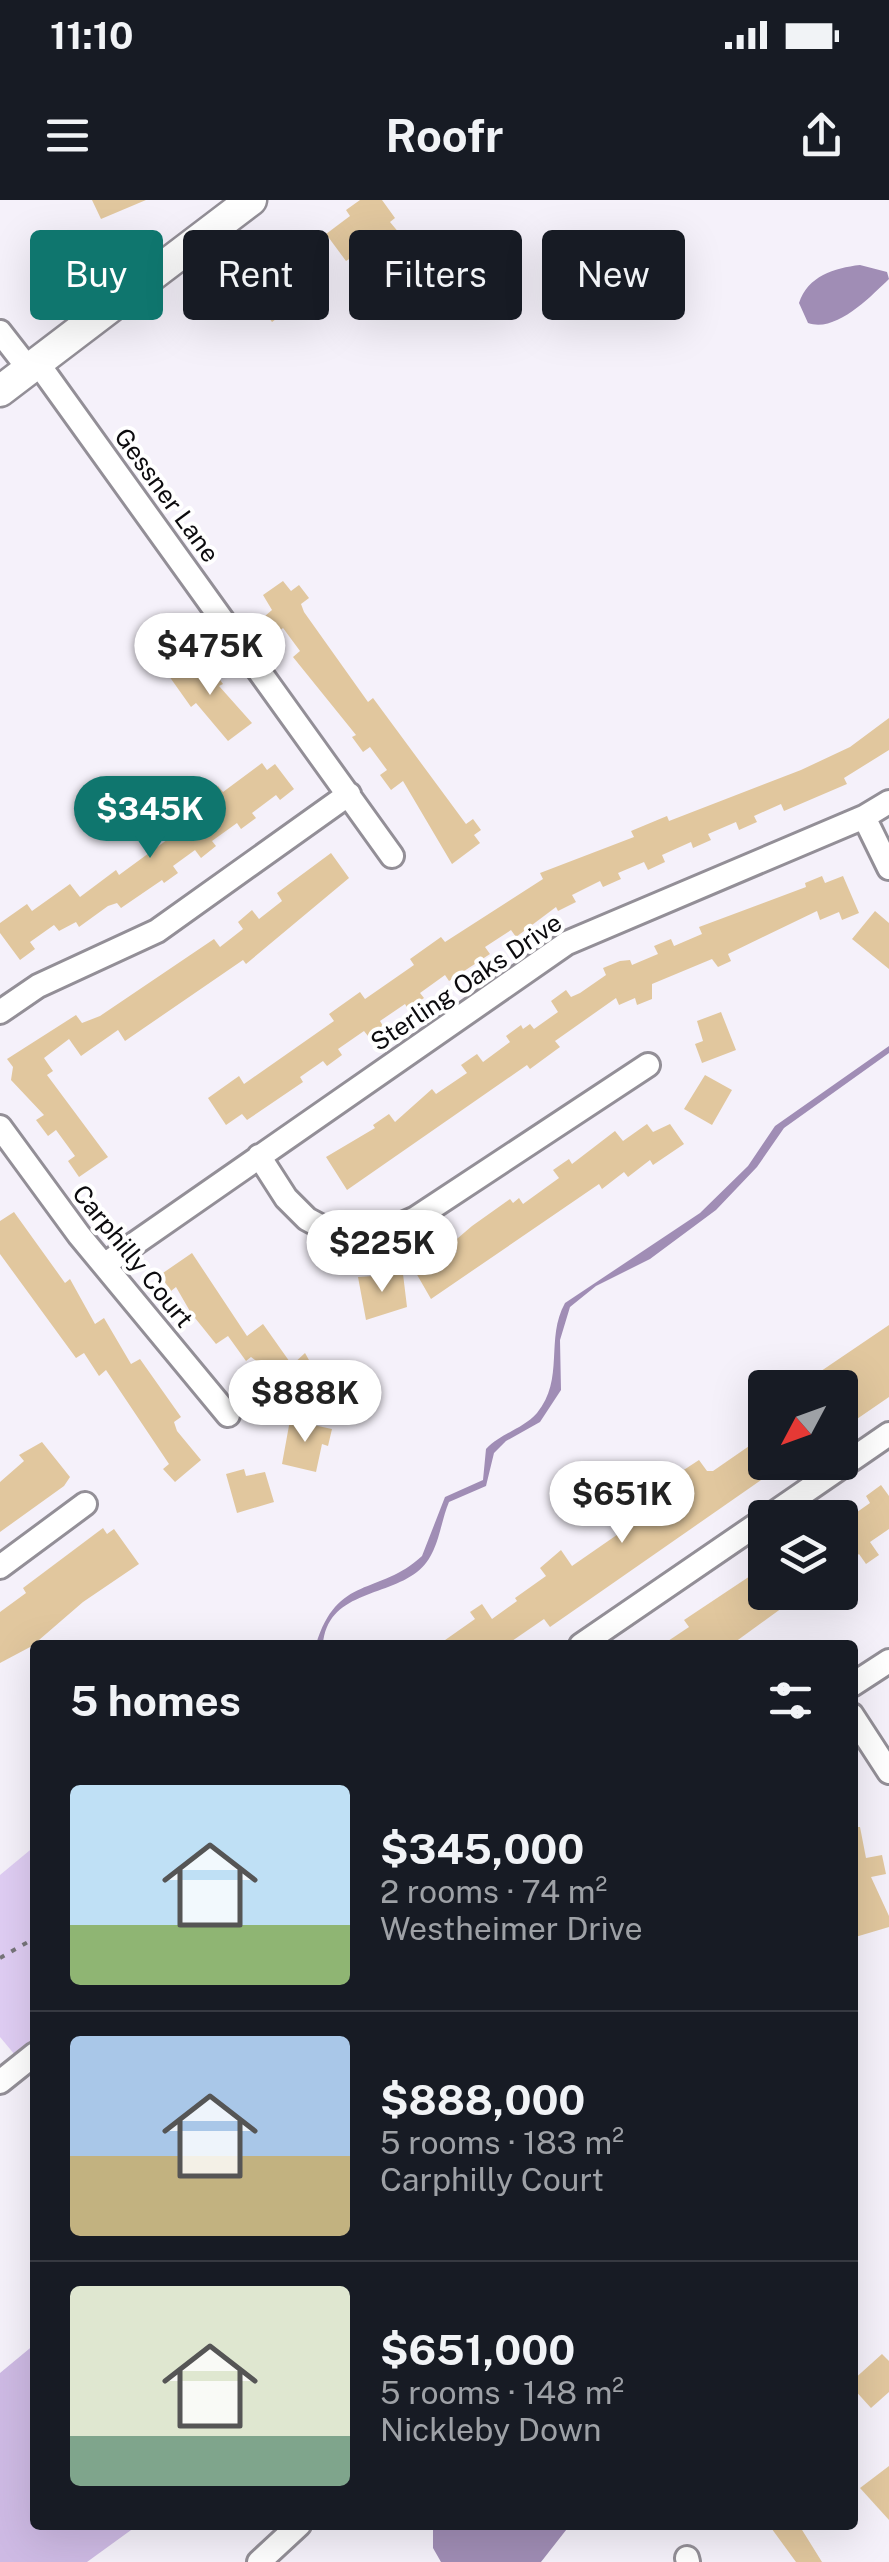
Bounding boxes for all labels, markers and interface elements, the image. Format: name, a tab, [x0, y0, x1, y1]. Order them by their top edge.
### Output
text: 11:10	[50, 13, 134, 58]
icon: menu	[40, 108, 95, 163]
icon: share	[794, 108, 849, 163]
text: Roofr	[385, 109, 504, 162]
chip: Buy	[30, 230, 163, 320]
chip: Rent	[183, 230, 329, 320]
chip: Filters	[349, 230, 522, 320]
chip: New	[542, 230, 685, 320]
street label: Gessner Lane	[108, 422, 226, 568]
pin: $475K	[140, 613, 280, 698]
text: $475K	[156, 627, 264, 664]
pin: $345K	[80, 776, 220, 861]
text: $345K	[96, 790, 204, 827]
street label: Sterling Oaks Drive	[365, 907, 567, 1057]
street label: Carphilly Court	[66, 1179, 200, 1333]
pin: $225K	[312, 1210, 452, 1295]
text: $225K	[329, 1224, 435, 1261]
pin: $888K	[235, 1360, 375, 1445]
north arrow	[748, 1370, 858, 1480]
map controls	[748, 1370, 858, 1610]
text: $888K	[251, 1374, 359, 1411]
pin: $651K	[552, 1461, 692, 1546]
text: $651K	[571, 1475, 673, 1512]
button: layers	[748, 1500, 858, 1610]
icon: filters	[763, 1673, 818, 1728]
text: 5 homes	[70, 1676, 241, 1725]
text: $345,000	[380, 1824, 584, 1873]
icon: home	[150, 1825, 270, 1945]
text: 2 rooms · 74 m²	[380, 1873, 607, 1910]
text: Westheimer Drive	[380, 1910, 643, 1947]
text: $888,000	[380, 2075, 585, 2124]
icon: home	[150, 2076, 270, 2196]
text: 5 rooms · 183 m²	[380, 2124, 624, 2161]
text: Carphilly Court	[380, 2161, 604, 2198]
text: $651,000	[380, 2325, 575, 2374]
icon: home	[150, 2326, 270, 2446]
text: 5 rooms · 148 m²	[380, 2374, 624, 2411]
text: Nickleby Down	[380, 2411, 601, 2448]

